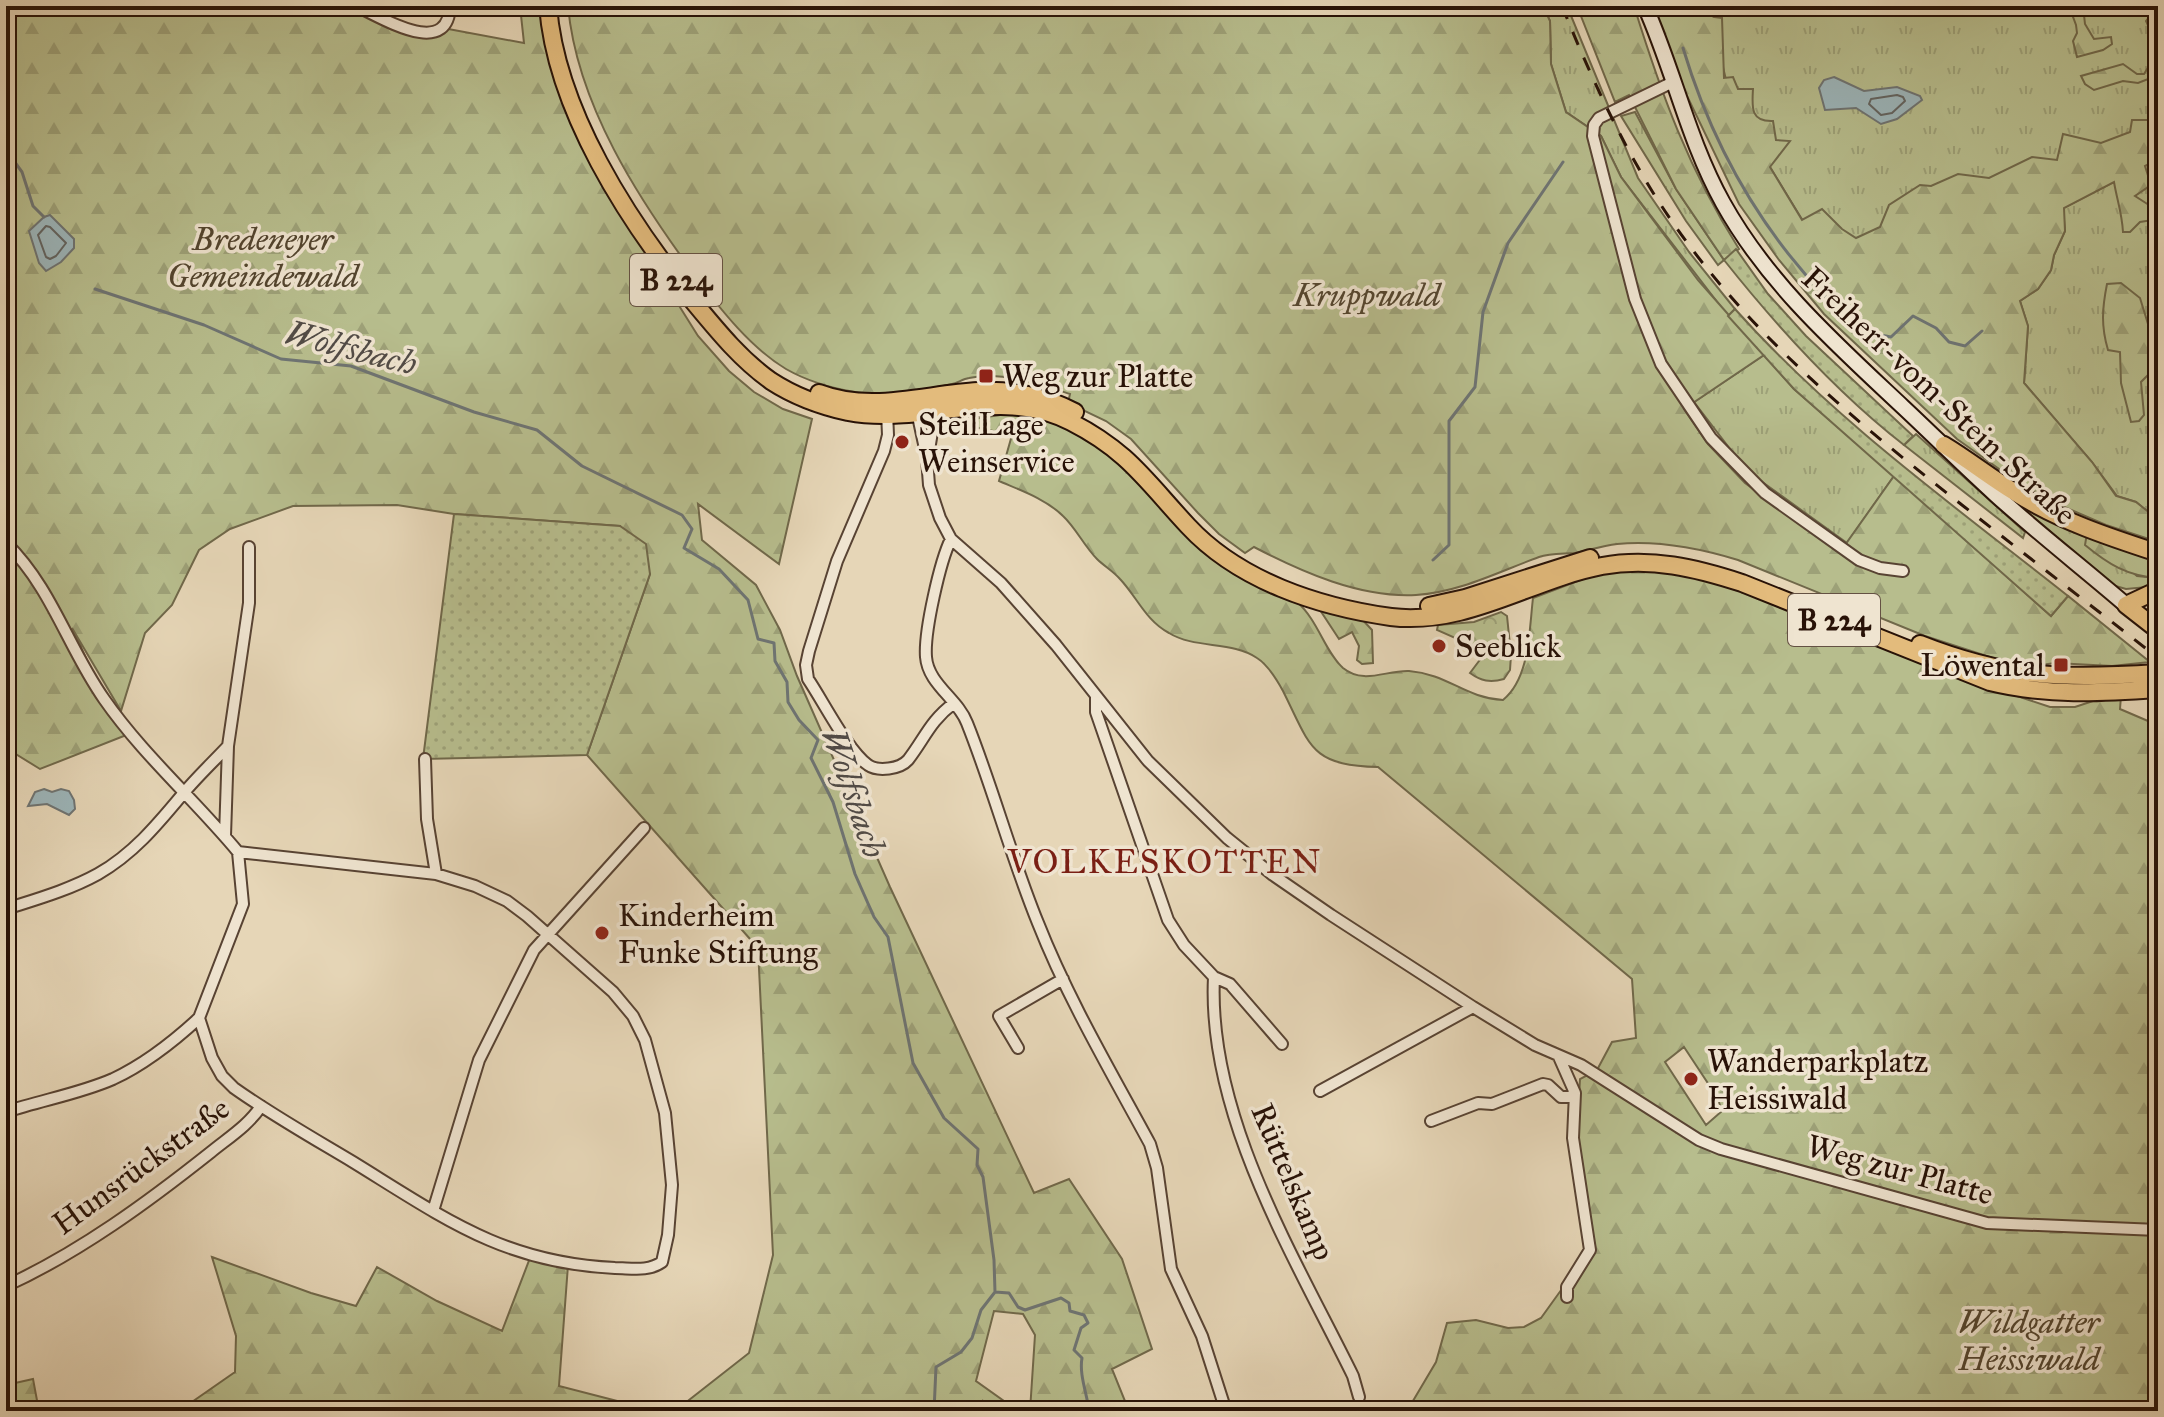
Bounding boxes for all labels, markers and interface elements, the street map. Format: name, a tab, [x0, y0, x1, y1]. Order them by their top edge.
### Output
park label: Bredeneyer Gemeindewald	[167, 220, 361, 296]
road number: B 224	[630, 254, 722, 306]
street label: Freiherr-vom-Stein-Straße	[1794, 259, 2084, 533]
park label: Kruppwald	[1292, 276, 1443, 315]
water label: Wolfsbach	[281, 312, 421, 384]
place label: Weg zur Platte	[1002, 357, 1193, 396]
marker: Weg zur Platte	[977, 367, 995, 385]
place label: SteilLage Weinservice	[918, 405, 1075, 481]
marker: SteilLage Weinservice	[893, 433, 911, 451]
road number: B 224	[1788, 594, 1880, 646]
place label: Seeblick	[1455, 627, 1561, 666]
marker: Seeblick	[1430, 637, 1448, 655]
place label: Löwental	[1920, 646, 2045, 685]
marker: Löwental	[2052, 656, 2070, 674]
water label: Wolfsbach	[813, 723, 895, 863]
district label: VOLKESKOTTEN	[1006, 841, 1323, 882]
place label: Kinderheim Funke Stiftung	[618, 896, 819, 972]
marker: Kinderheim Funke Stiftung	[593, 924, 611, 942]
place label: Wanderparkplatz Heissiwald	[1707, 1042, 1929, 1118]
marker: Wanderparkplatz Heissiwald	[1682, 1070, 1700, 1088]
street label: Hunsrückstraße	[45, 1089, 237, 1243]
street label: Rüttelskamp	[1242, 1098, 1344, 1266]
street label: Weg zur Platte	[1803, 1126, 1997, 1214]
park label: Wildgatter Heissiwald	[1957, 1303, 2102, 1379]

